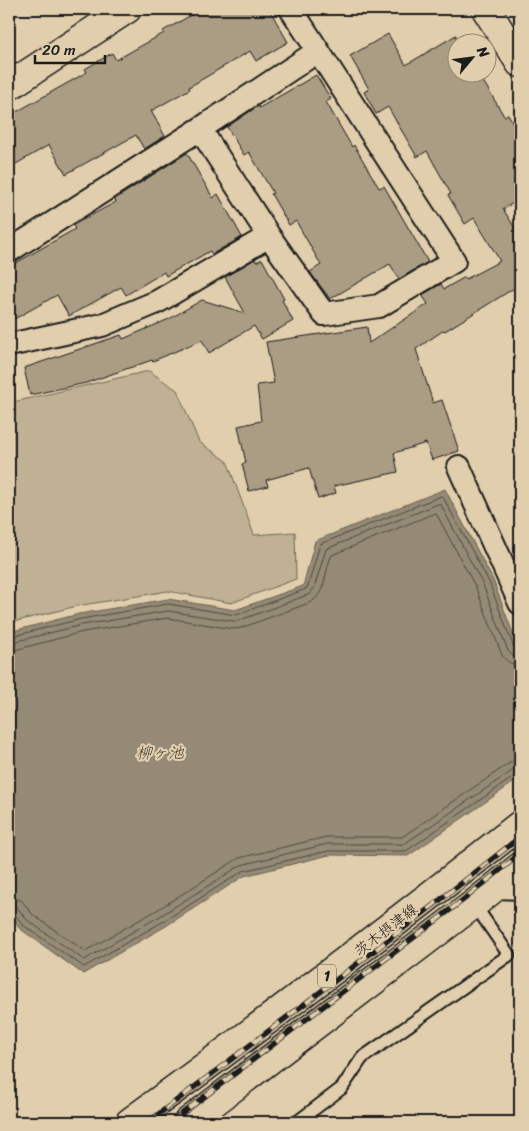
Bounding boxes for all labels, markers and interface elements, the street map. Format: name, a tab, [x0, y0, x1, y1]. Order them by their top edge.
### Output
scale bar	[35, 32, 105, 64]
north arrow	[446, 32, 496, 82]
text: 20 m	[42, 37, 76, 63]
text: N	[469, 41, 496, 63]
water label: 柳ヶ池	[136, 738, 185, 767]
street label: 茨木摂津線	[348, 897, 424, 963]
road number: 1	[318, 964, 336, 988]

